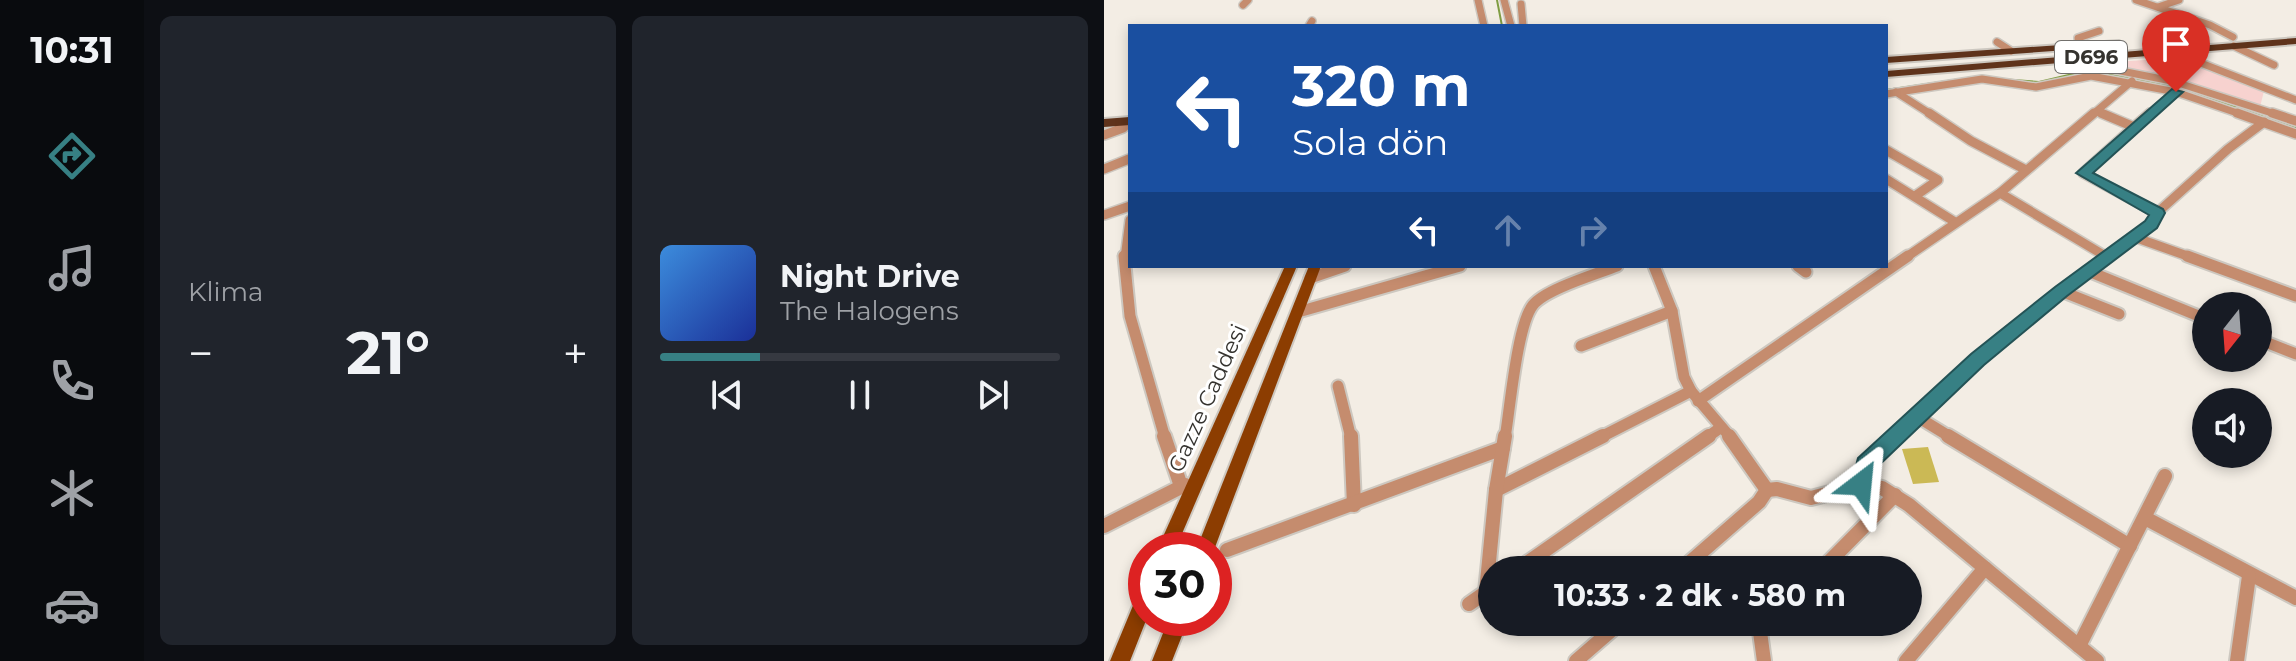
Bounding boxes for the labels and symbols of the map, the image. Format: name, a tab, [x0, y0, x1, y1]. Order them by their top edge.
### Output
pin	[2142, 10, 2210, 92]
road number: D696	[2055, 41, 2127, 73]
north arrow	[2192, 292, 2272, 372]
street label: Gazze Caddesi	[1163, 320, 1252, 477]
position arrow	[1819, 442, 1903, 526]
speed limit sign: 30	[1128, 532, 1232, 636]

